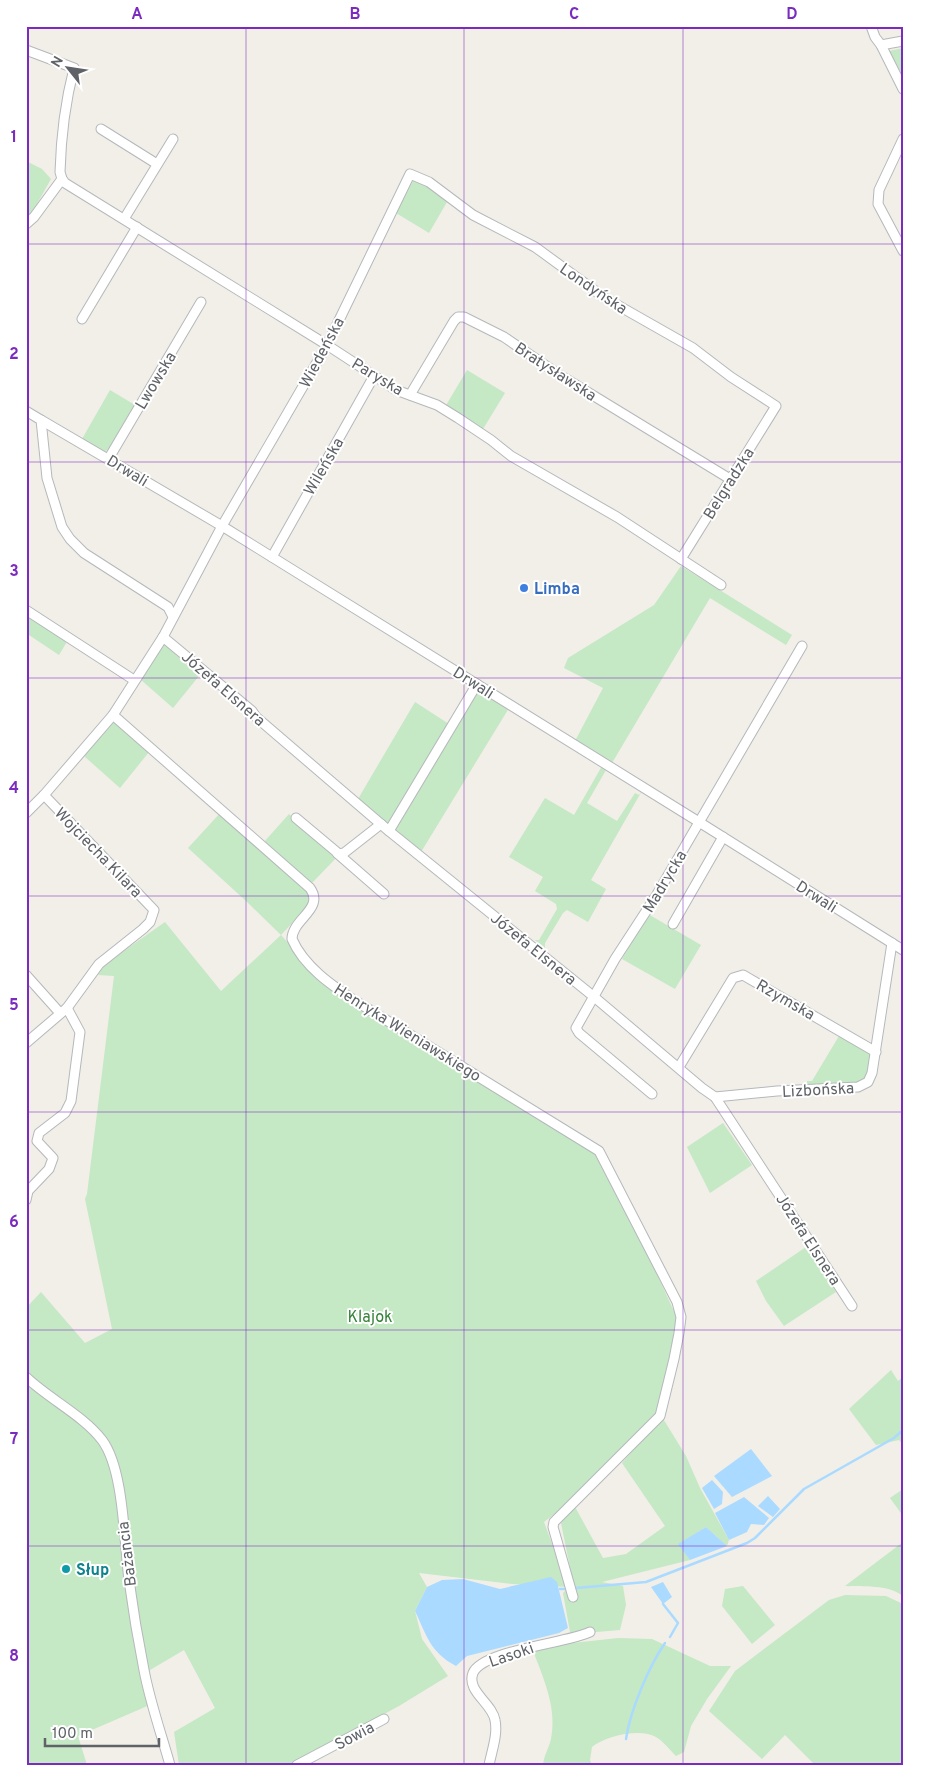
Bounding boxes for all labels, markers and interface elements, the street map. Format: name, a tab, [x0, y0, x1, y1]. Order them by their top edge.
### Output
text: A	[131, 5, 143, 25]
text: B	[349, 5, 361, 25]
text: C	[569, 5, 579, 25]
text: D	[786, 5, 798, 25]
north arrow	[42, 42, 92, 92]
text: N	[48, 54, 68, 71]
text: 1	[11, 128, 17, 148]
street label: Londyńska	[555, 260, 631, 320]
street label: Wiedeńska	[296, 314, 350, 392]
street label: Bratysławska	[510, 339, 600, 407]
text: 2	[9, 345, 19, 365]
street label: Lwowska	[132, 348, 182, 414]
street label: Paryska	[347, 354, 407, 401]
street label: Wileńska	[300, 435, 349, 499]
street label: Belgradzka	[700, 445, 760, 524]
street label: Drwali	[102, 452, 151, 492]
text: 3	[9, 562, 19, 582]
place label: Limba	[534, 580, 580, 600]
marker: Limba	[518, 582, 530, 594]
street label: Józefa Elsnera	[177, 648, 269, 731]
street label: Drwali	[448, 663, 497, 704]
text: 4	[9, 779, 19, 799]
street label: Wojciecha Kilara	[49, 804, 146, 903]
street label: Madrycka	[639, 847, 692, 917]
street label: Drwali	[791, 877, 840, 918]
street label: Józefa Elsnera	[486, 909, 580, 990]
street label: Rzymska	[752, 976, 818, 1026]
street label: Henryka Wieniawskiego	[330, 980, 484, 1087]
text: 5	[9, 996, 19, 1016]
street label: Lizbońska	[781, 1079, 855, 1103]
street label: Józefa Elsnera	[770, 1191, 844, 1290]
text: 6	[9, 1213, 19, 1233]
park label: Klajok	[347, 1308, 393, 1328]
text: 7	[10, 1430, 18, 1450]
street label: Bażancia	[114, 1520, 142, 1587]
place label: Słup	[76, 1561, 109, 1581]
marker: Słup	[60, 1563, 72, 1575]
street label: Lasoki	[487, 1639, 537, 1673]
text: 8	[9, 1647, 19, 1667]
scale bar	[45, 1716, 159, 1748]
street label: Sowia	[332, 1718, 378, 1755]
text: 100 m	[52, 1725, 93, 1744]

